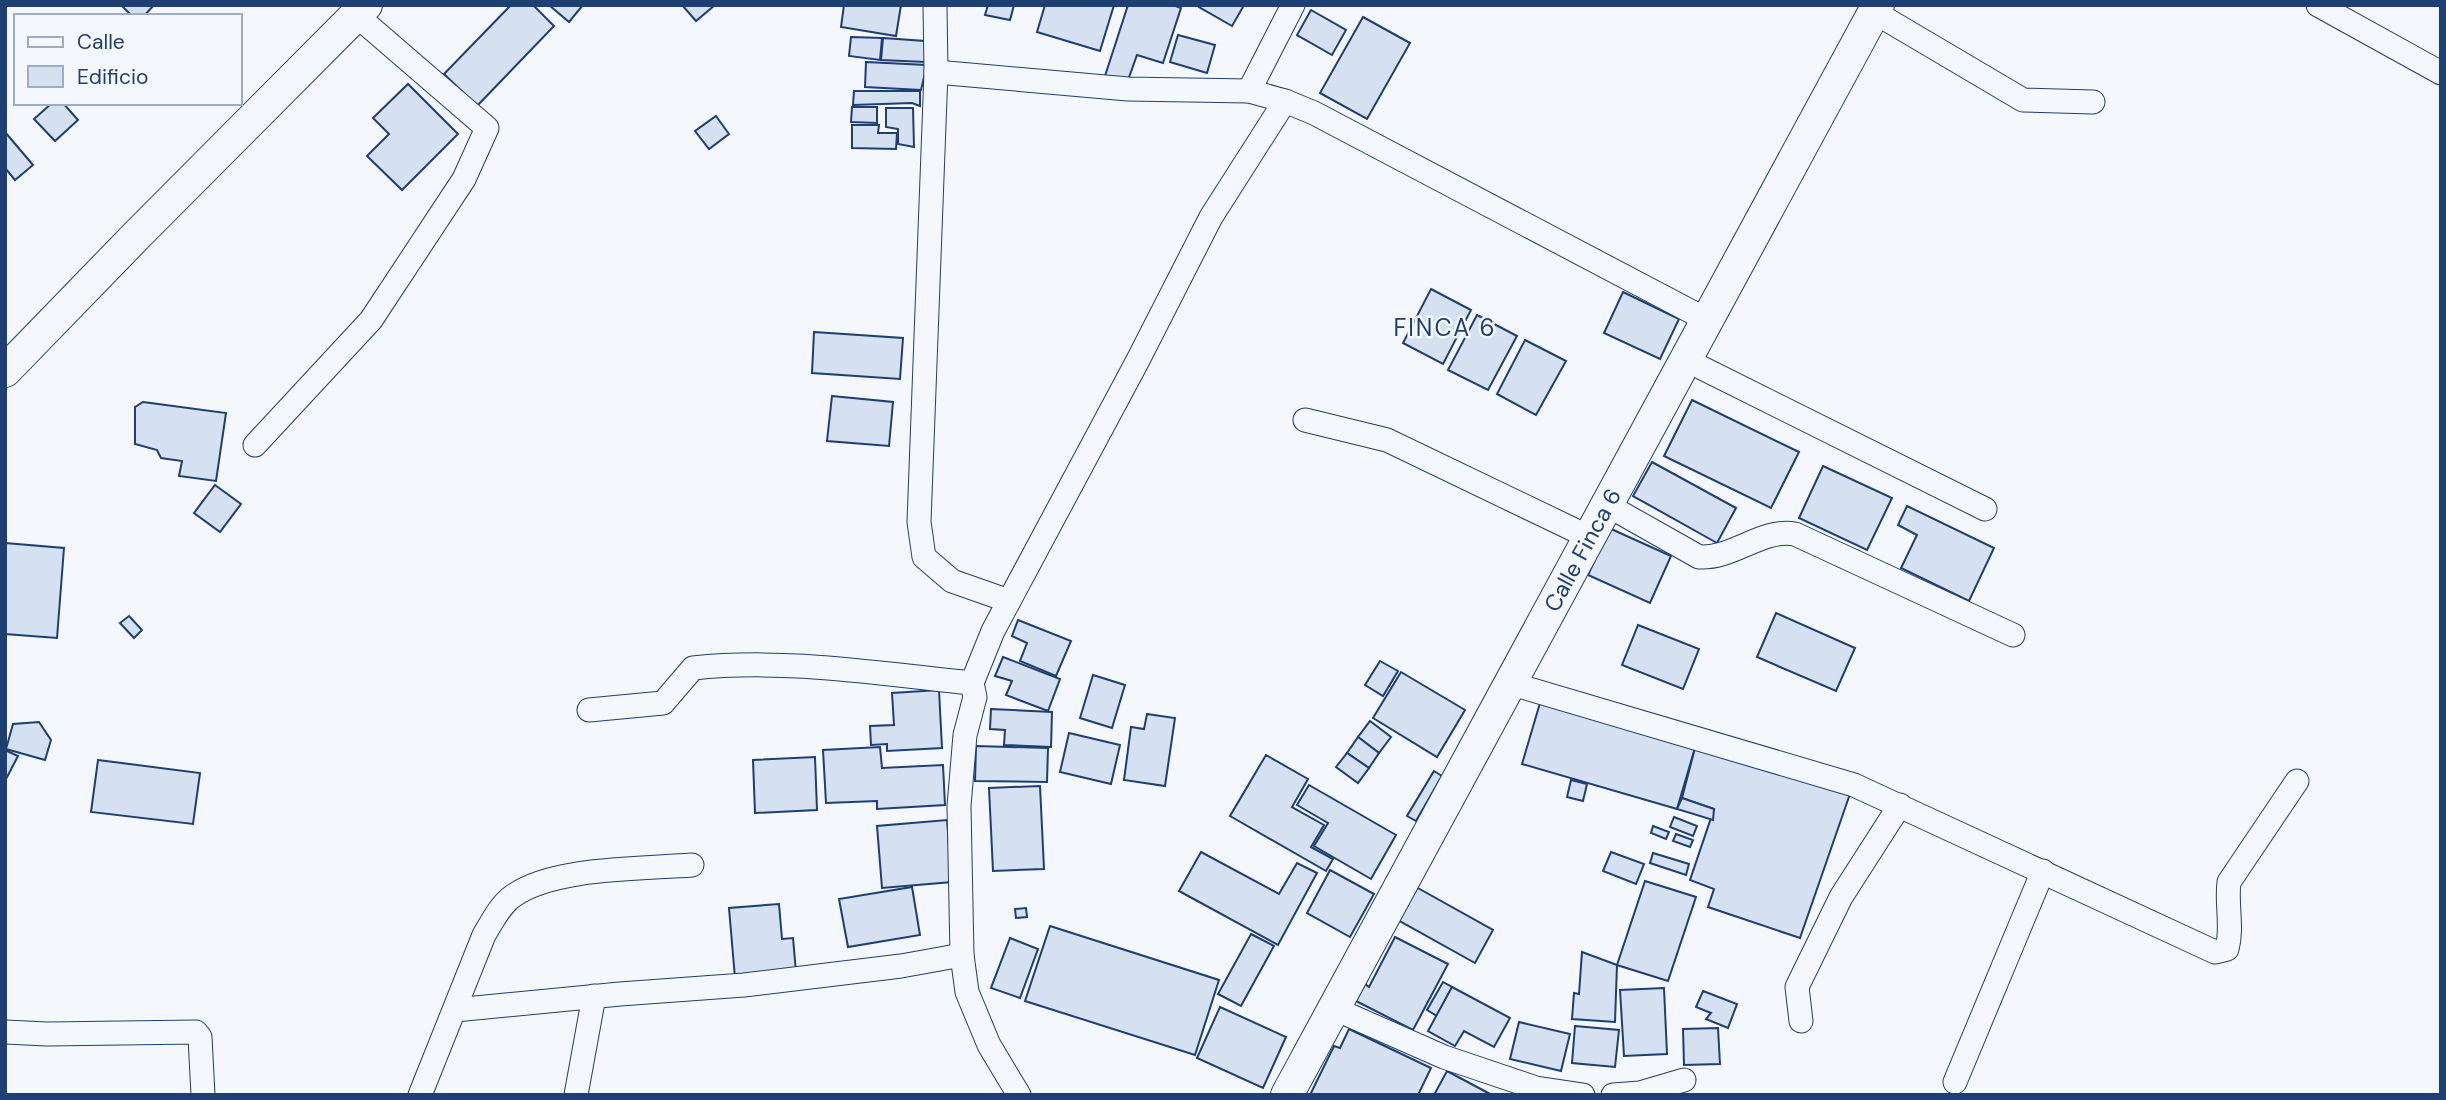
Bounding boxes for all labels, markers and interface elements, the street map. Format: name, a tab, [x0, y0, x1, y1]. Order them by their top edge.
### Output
legend	[14, 14, 242, 105]
text: Calle	[77, 28, 125, 56]
text: Edificio	[77, 63, 148, 91]
district label: FINCA 6	[1393, 312, 1497, 343]
street label: Calle Finca 6	[1537, 483, 1628, 617]

